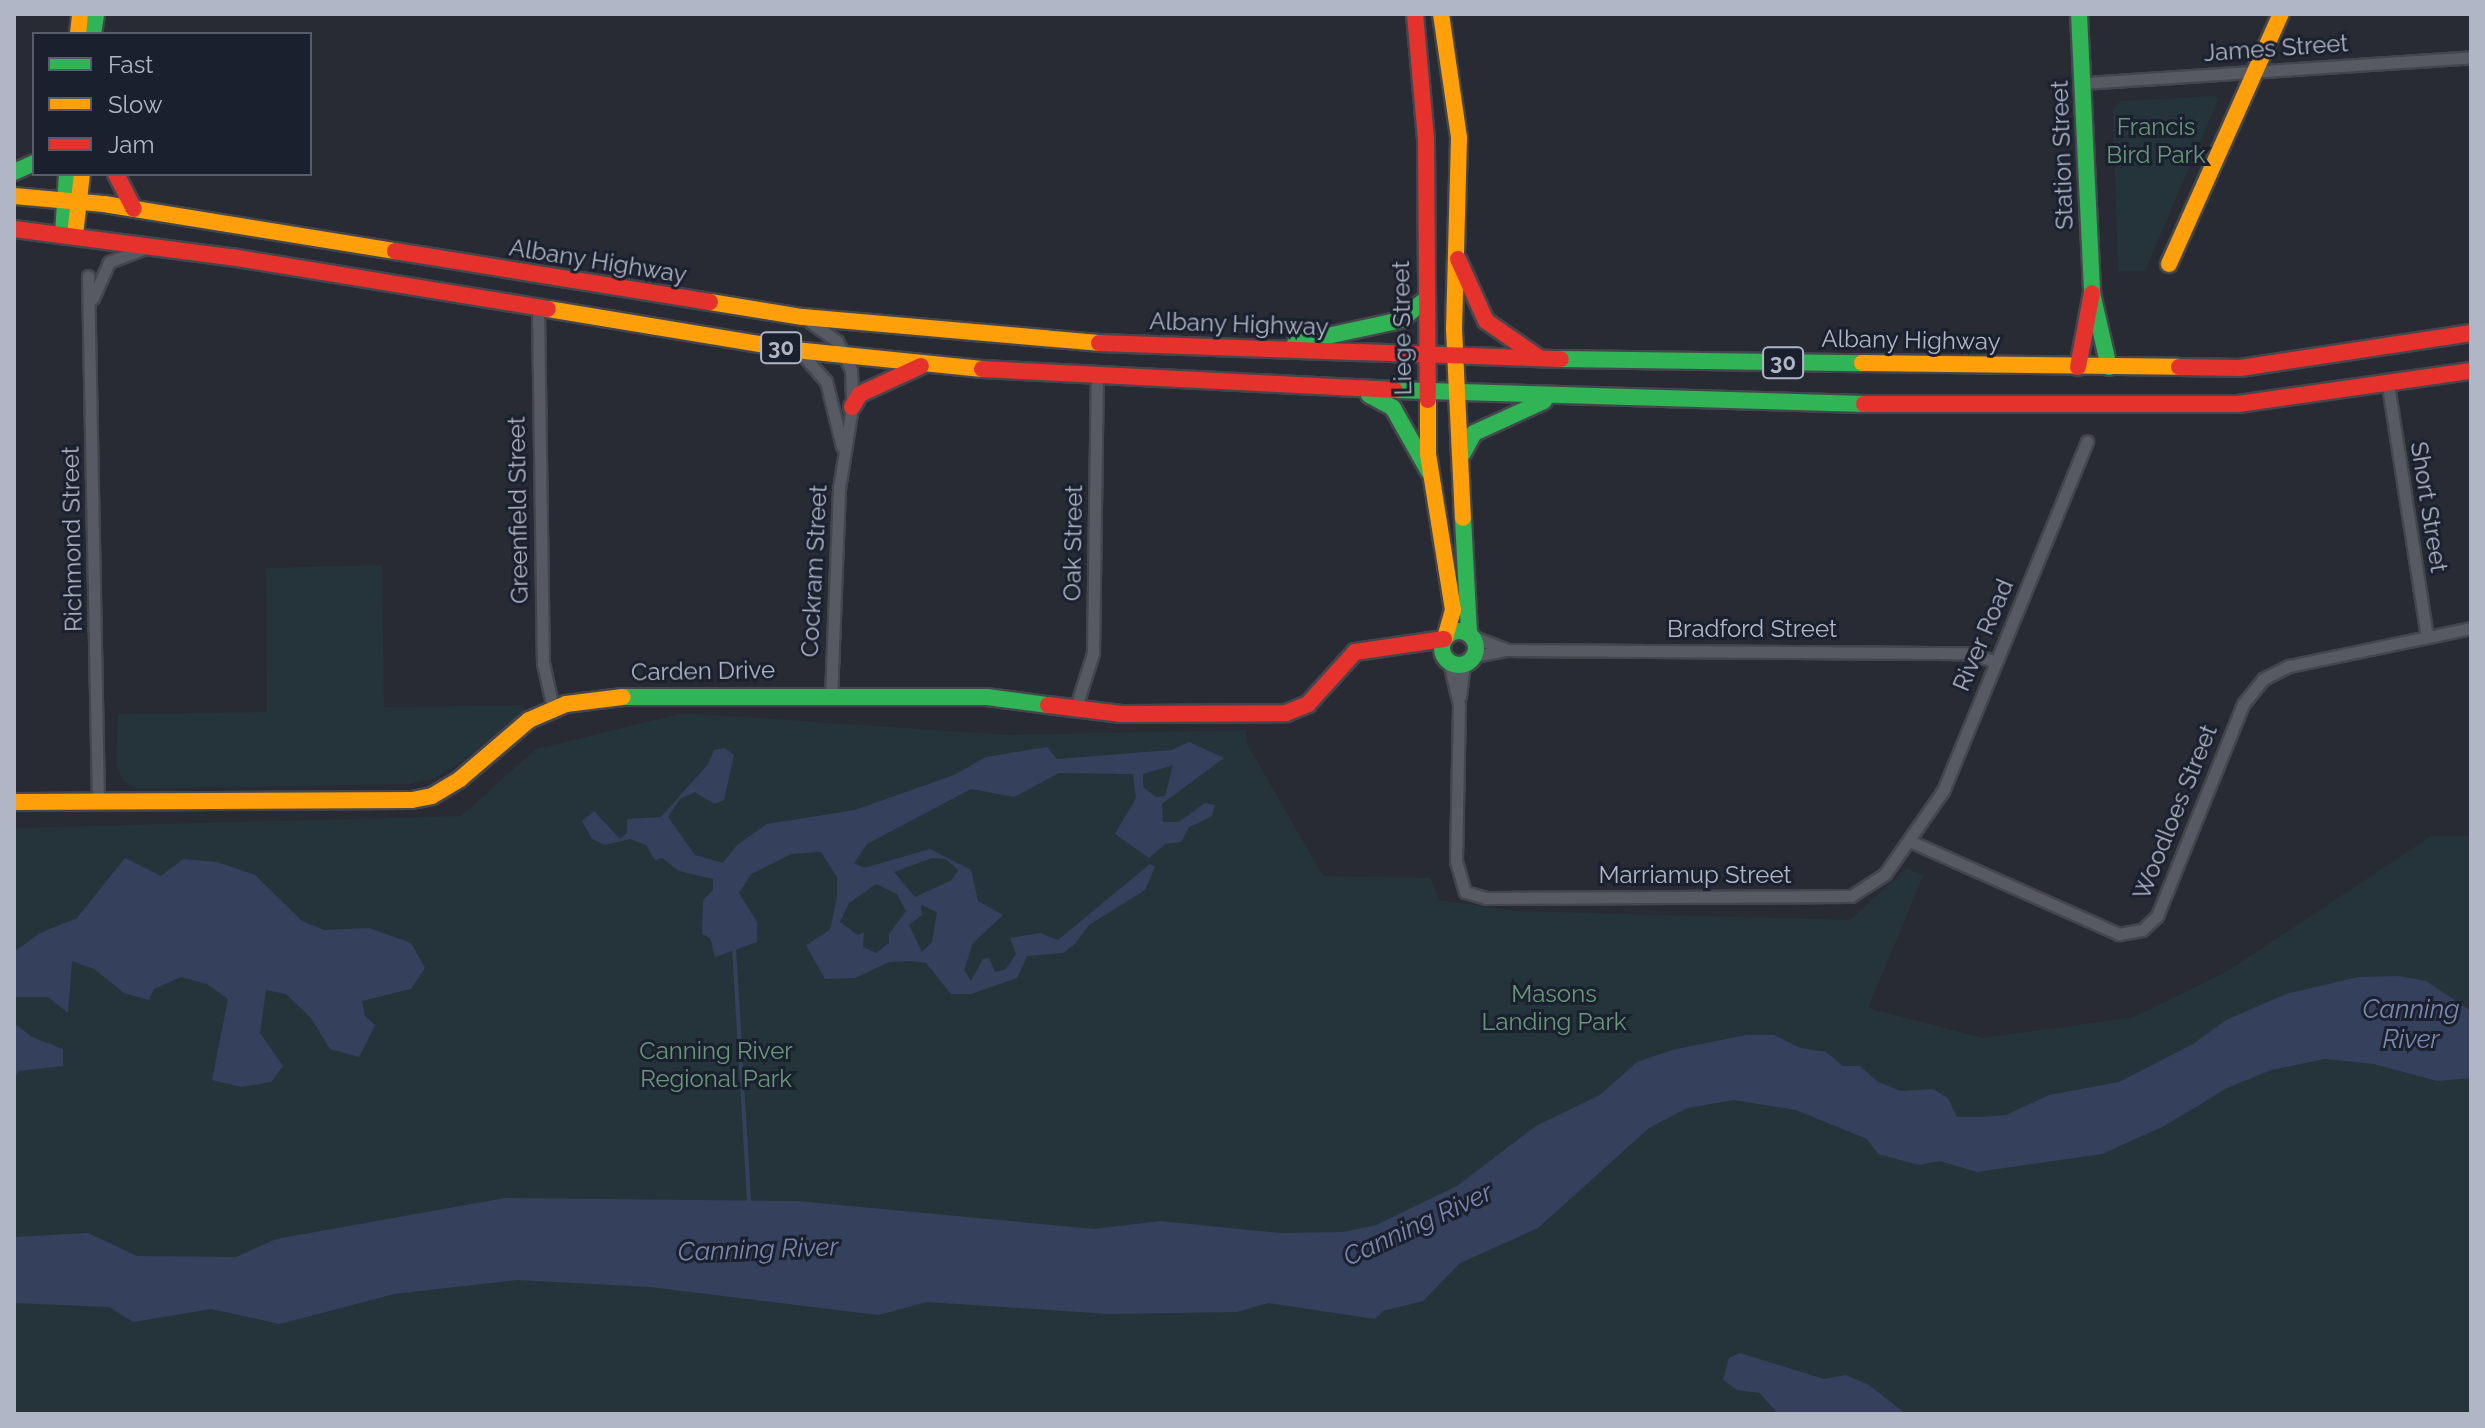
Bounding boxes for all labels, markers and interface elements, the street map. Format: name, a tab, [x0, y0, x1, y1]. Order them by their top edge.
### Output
street label: James Street	[2203, 29, 2349, 67]
legend	[32, 32, 312, 176]
text: Fast	[108, 50, 153, 79]
street label: Station Street	[2045, 80, 2079, 230]
text: Slow	[108, 90, 162, 119]
park label: Francis Bird Park	[2106, 113, 2206, 169]
text: Jam	[108, 130, 154, 159]
street label: Albany Highway	[507, 233, 689, 289]
street label: Liege Street	[1386, 260, 1418, 396]
street label: Albany Highway	[1149, 306, 1329, 342]
street label: Albany Highway	[1821, 324, 2001, 356]
road number: 30	[759, 330, 803, 366]
road number: 30	[1761, 345, 1805, 381]
street label: Greenfield Street	[502, 416, 534, 604]
street label: Short Street	[2404, 440, 2454, 574]
street label: Richmond Street	[56, 446, 88, 632]
street label: Cockram Street	[795, 484, 833, 658]
street label: Oak Street	[1058, 485, 1088, 601]
street label: River Road	[1946, 574, 2020, 696]
street label: Bradford Street	[1667, 615, 1837, 643]
street label: Carden Drive	[631, 655, 775, 687]
street label: Woodloes Street	[2127, 720, 2223, 904]
street label: Marriamup Street	[1599, 861, 1791, 889]
park label: Masons Landing Park	[1481, 980, 1627, 1036]
water label: Canning River	[2362, 994, 2460, 1056]
park label: Canning River Regional Park	[639, 1037, 793, 1093]
water label: Canning River	[1339, 1177, 1497, 1273]
water label: Canning River	[677, 1232, 839, 1268]

